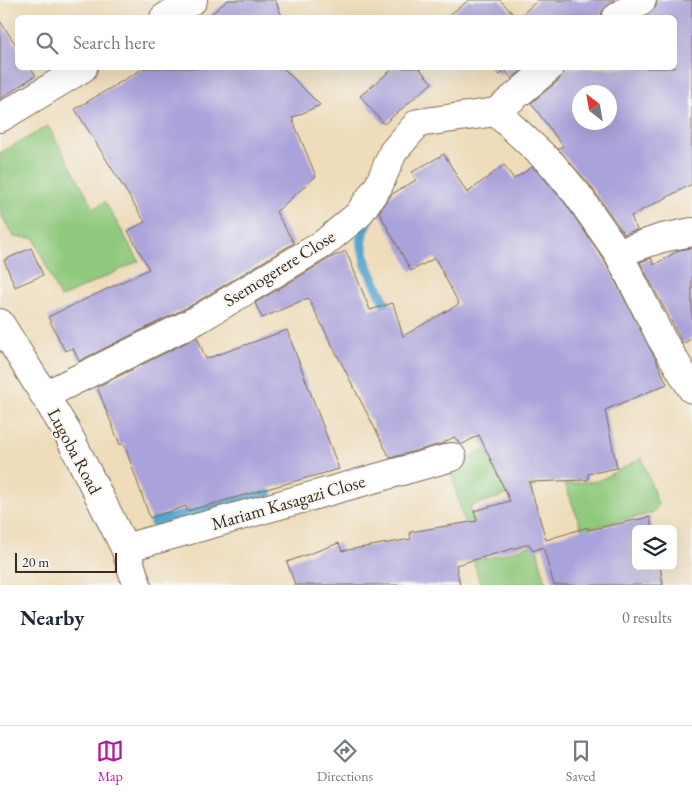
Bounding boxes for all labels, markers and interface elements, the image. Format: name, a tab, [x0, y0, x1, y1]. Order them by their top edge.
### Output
search box	[15, 15, 677, 70]
icon: search	[33, 29, 61, 57]
text: Search here	[73, 30, 155, 55]
north arrow	[572, 85, 617, 130]
street label: Ssemogerere Close	[219, 224, 339, 312]
street label: Lugoba Road	[43, 404, 108, 499]
street label: Mariam Kasagazi Close	[208, 469, 368, 535]
map controls	[632, 525, 677, 570]
button: layers	[632, 525, 677, 570]
scale bar	[15, 550, 118, 573]
text: 20 m	[22, 553, 49, 571]
text: Nearby	[20, 604, 84, 631]
text: 0 results	[622, 607, 672, 628]
tab: Map	[96, 737, 124, 785]
tab: Directions	[317, 737, 373, 785]
tab: Saved	[566, 737, 596, 785]

